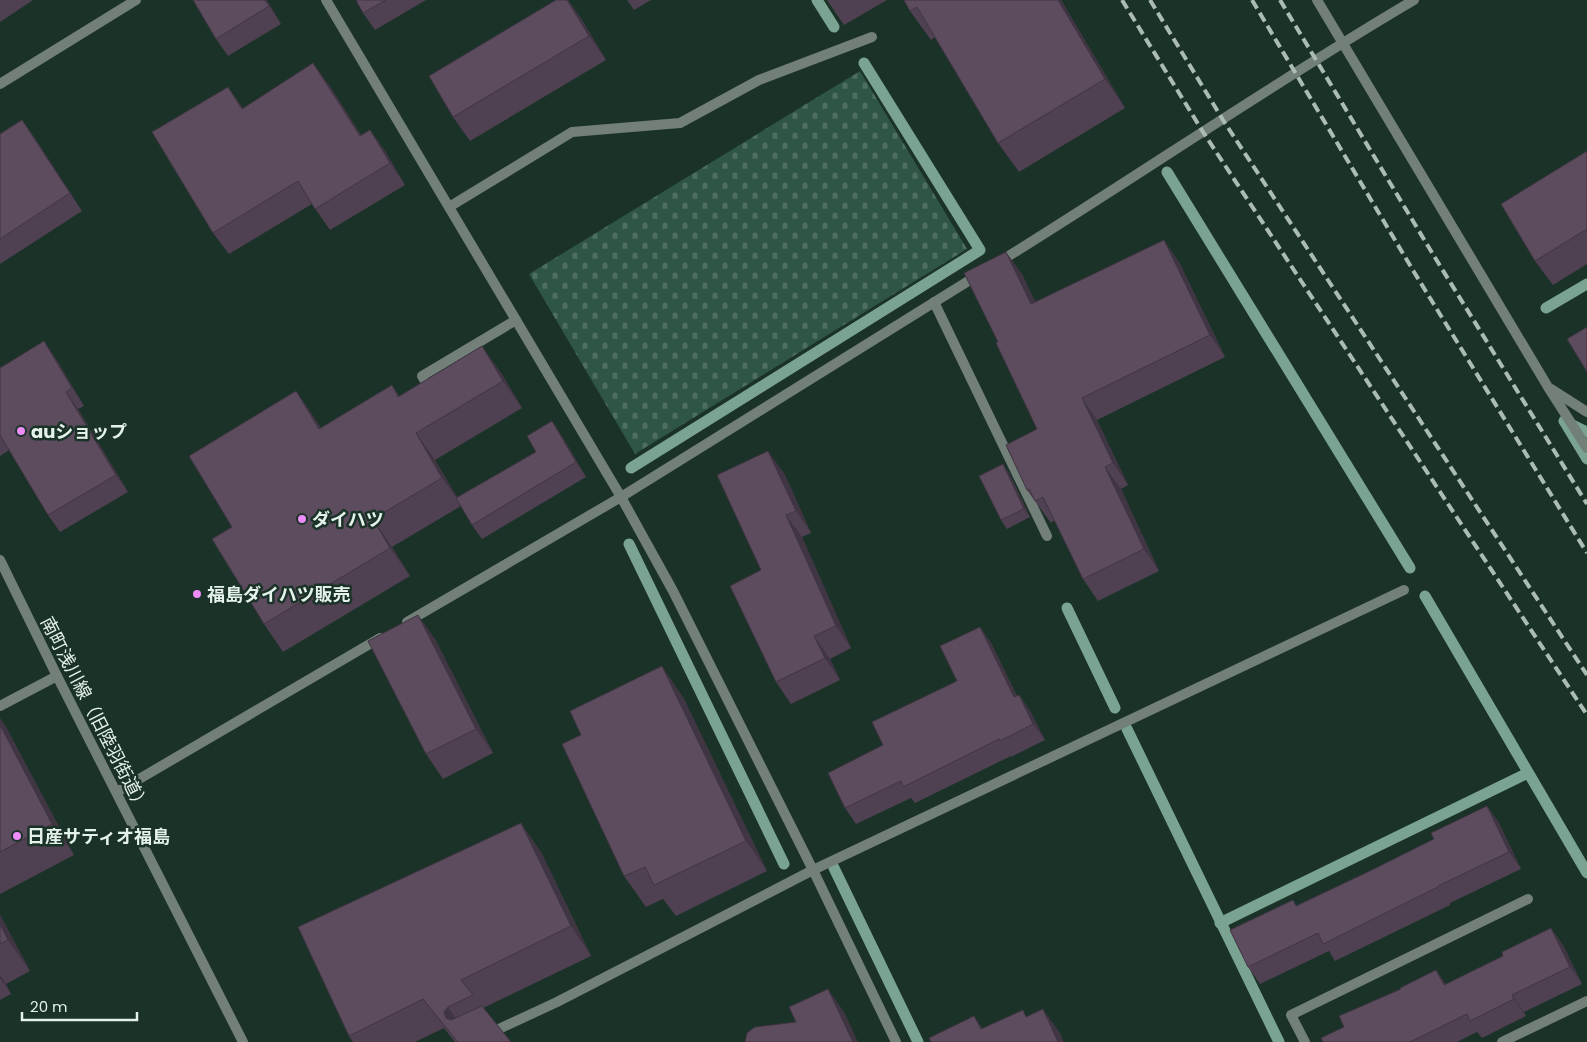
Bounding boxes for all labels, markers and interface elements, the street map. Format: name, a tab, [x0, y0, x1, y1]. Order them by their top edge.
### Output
place label: auショップ	[31, 419, 127, 444]
marker: auショップ	[15, 425, 27, 437]
place label: ダイハツ	[312, 507, 384, 532]
marker: ダイハツ	[296, 513, 308, 525]
place label: 福島ダイハツ販売	[207, 582, 351, 607]
marker: 福島ダイハツ販売	[191, 588, 203, 600]
street label: 南町浅川線（旧陸羽街道）	[35, 612, 155, 816]
place label: 日産サティオ福島	[27, 824, 170, 849]
marker: 日産サティオ福島	[11, 830, 23, 842]
scale bar	[22, 990, 138, 1022]
text: 20 m	[30, 996, 68, 1017]

